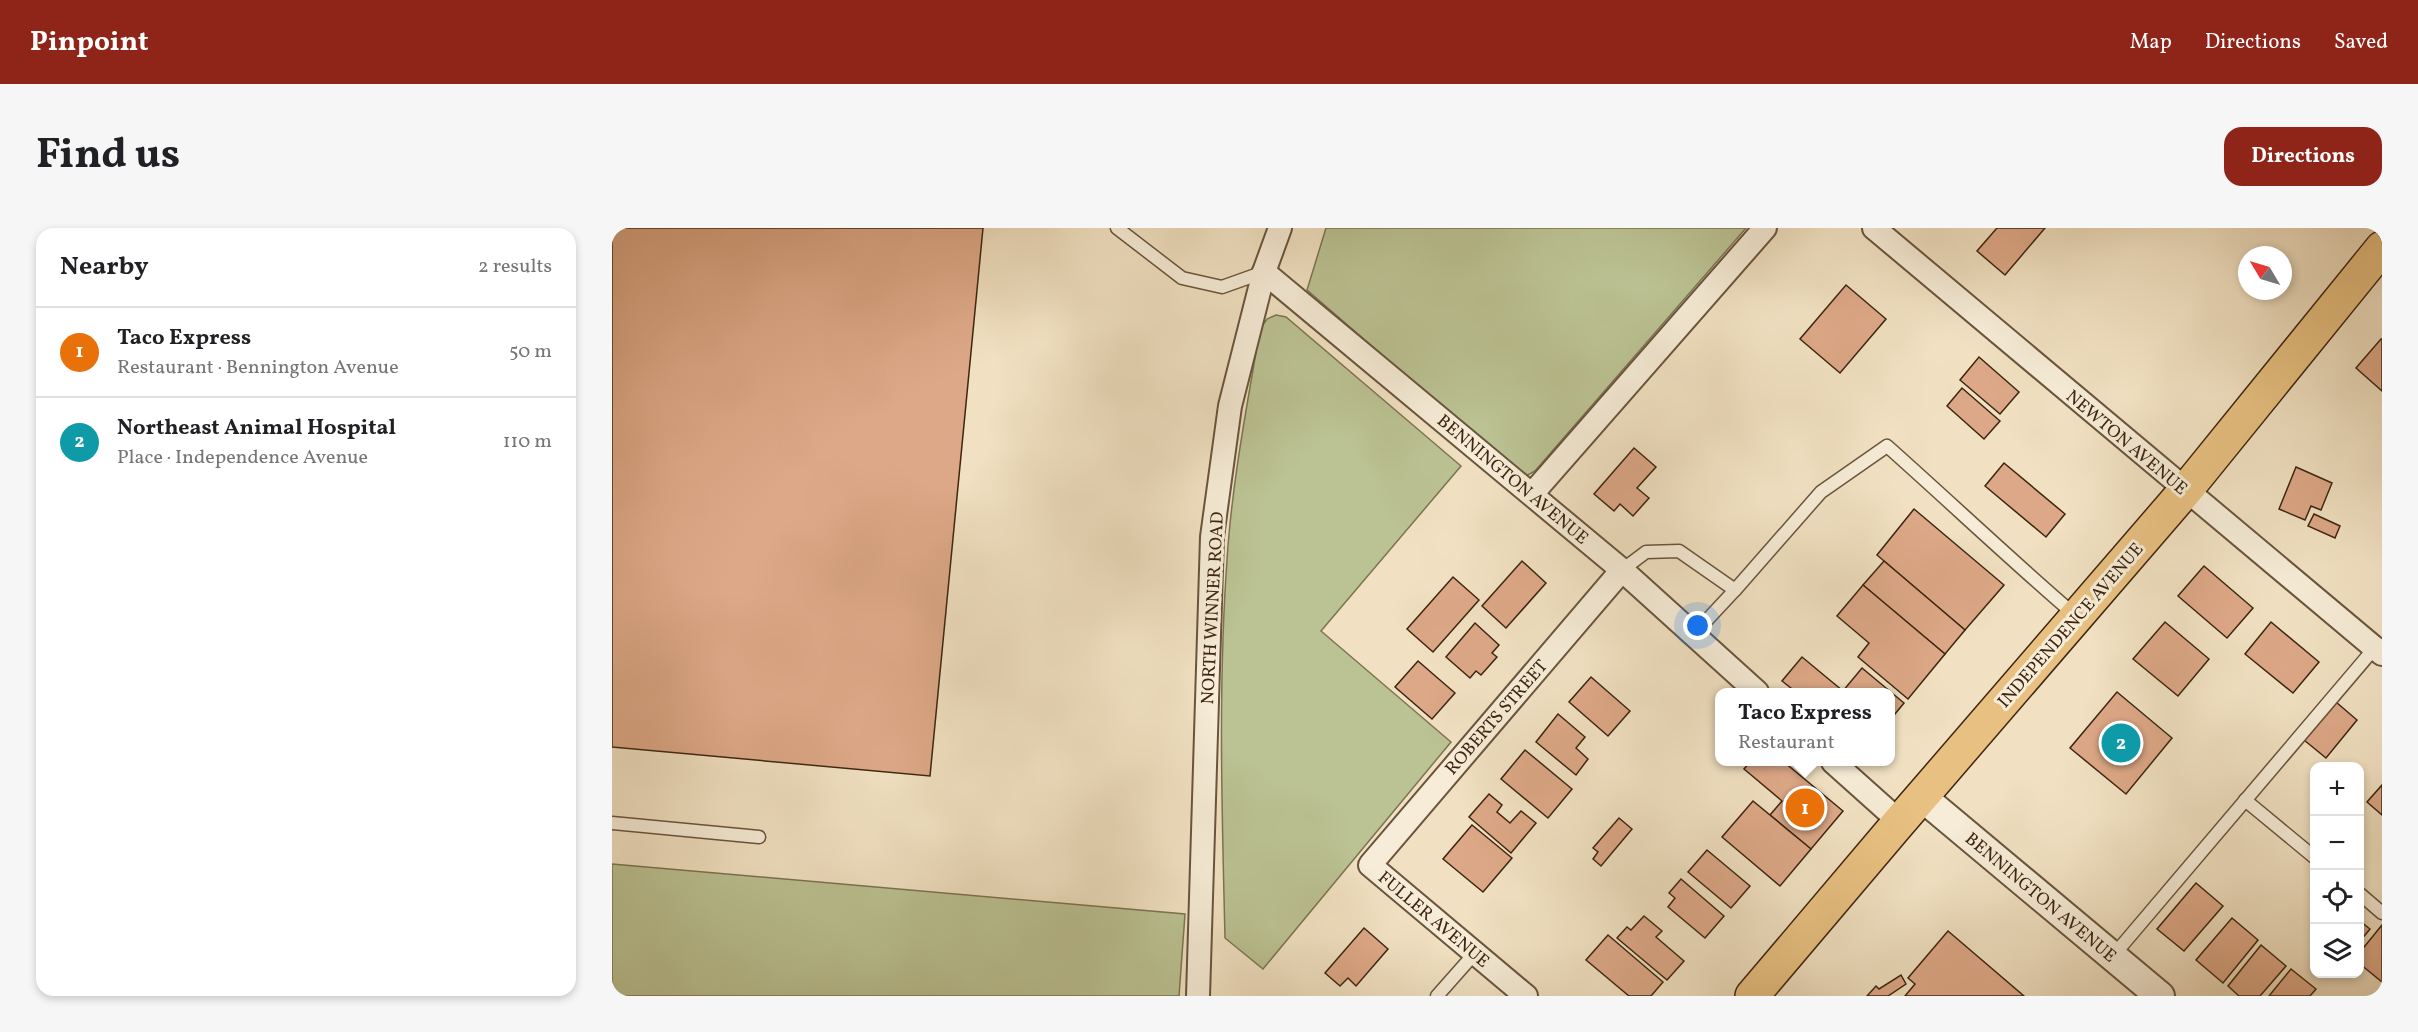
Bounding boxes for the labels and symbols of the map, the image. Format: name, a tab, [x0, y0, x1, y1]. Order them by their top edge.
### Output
north arrow	[2238, 246, 2292, 300]
street label: NEWTON AVENUE	[2060, 385, 2192, 502]
street label: BENNINGTON AVENUE	[1431, 409, 1593, 551]
street label: NORTH WINNER ROAD	[1196, 511, 1231, 705]
street label: INDEPENDENCE AVENUE	[1992, 538, 2150, 714]
your location	[1683, 611, 1712, 640]
street label: ROBERTS STREET	[1440, 655, 1555, 781]
pin: 2	[2102, 720, 2140, 766]
pin: 1	[1786, 786, 1824, 830]
street label: BENNINGTON AVENUE	[1959, 827, 2121, 969]
street label: FULLER AVENUE	[1372, 866, 1494, 974]

